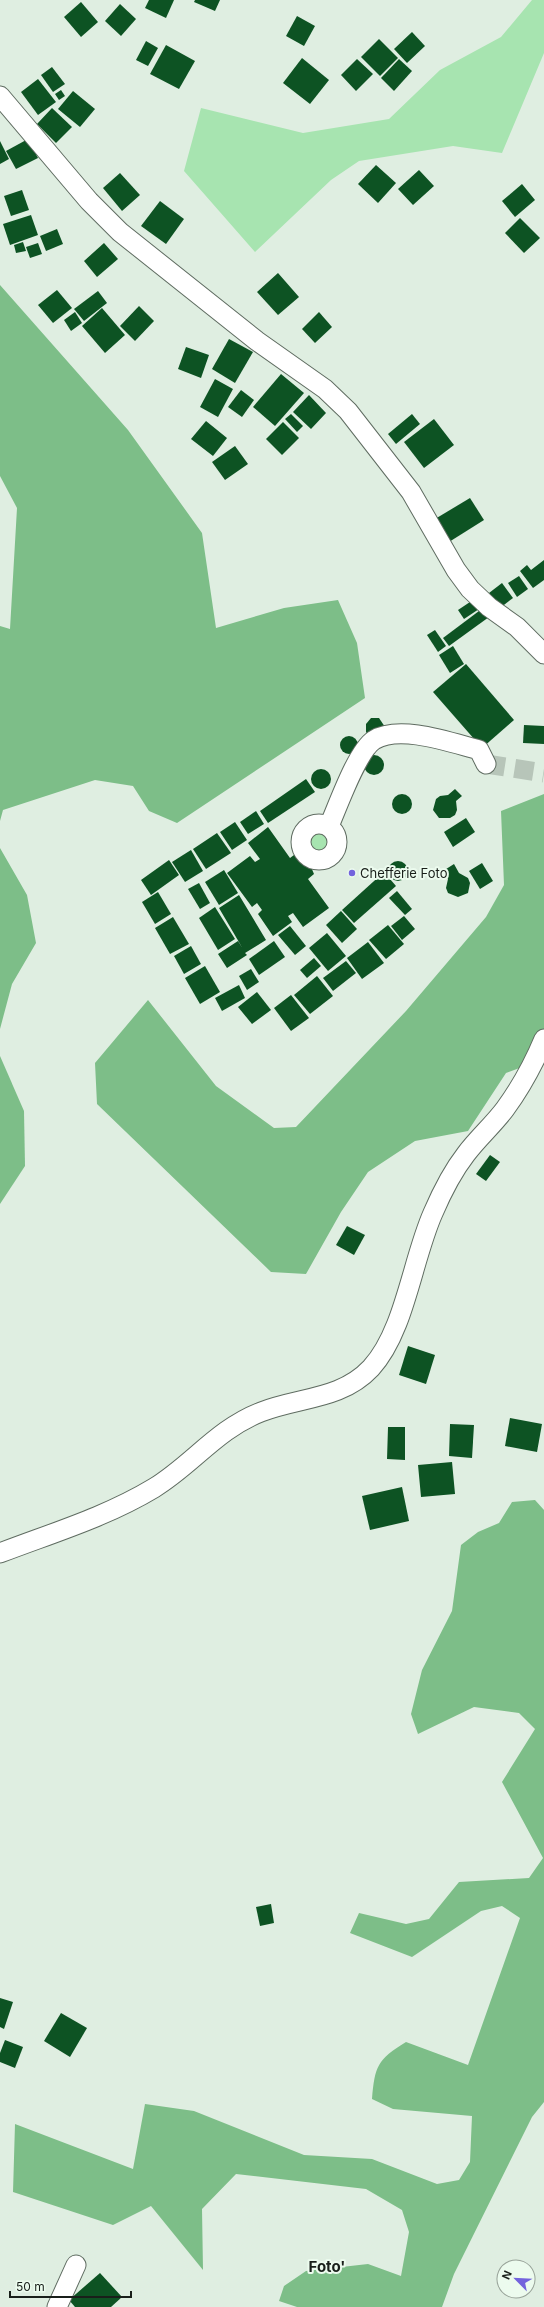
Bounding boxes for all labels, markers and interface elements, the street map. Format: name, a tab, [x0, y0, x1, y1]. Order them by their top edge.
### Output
place label: Chefferie Foto	[360, 865, 448, 881]
marker: Chefferie Foto	[347, 868, 357, 878]
district label: Foto'	[309, 2257, 345, 2276]
north arrow	[496, 2259, 536, 2299]
text: N	[499, 2268, 515, 2282]
scale bar	[10, 2273, 131, 2299]
text: 50 m	[16, 2279, 45, 2294]

